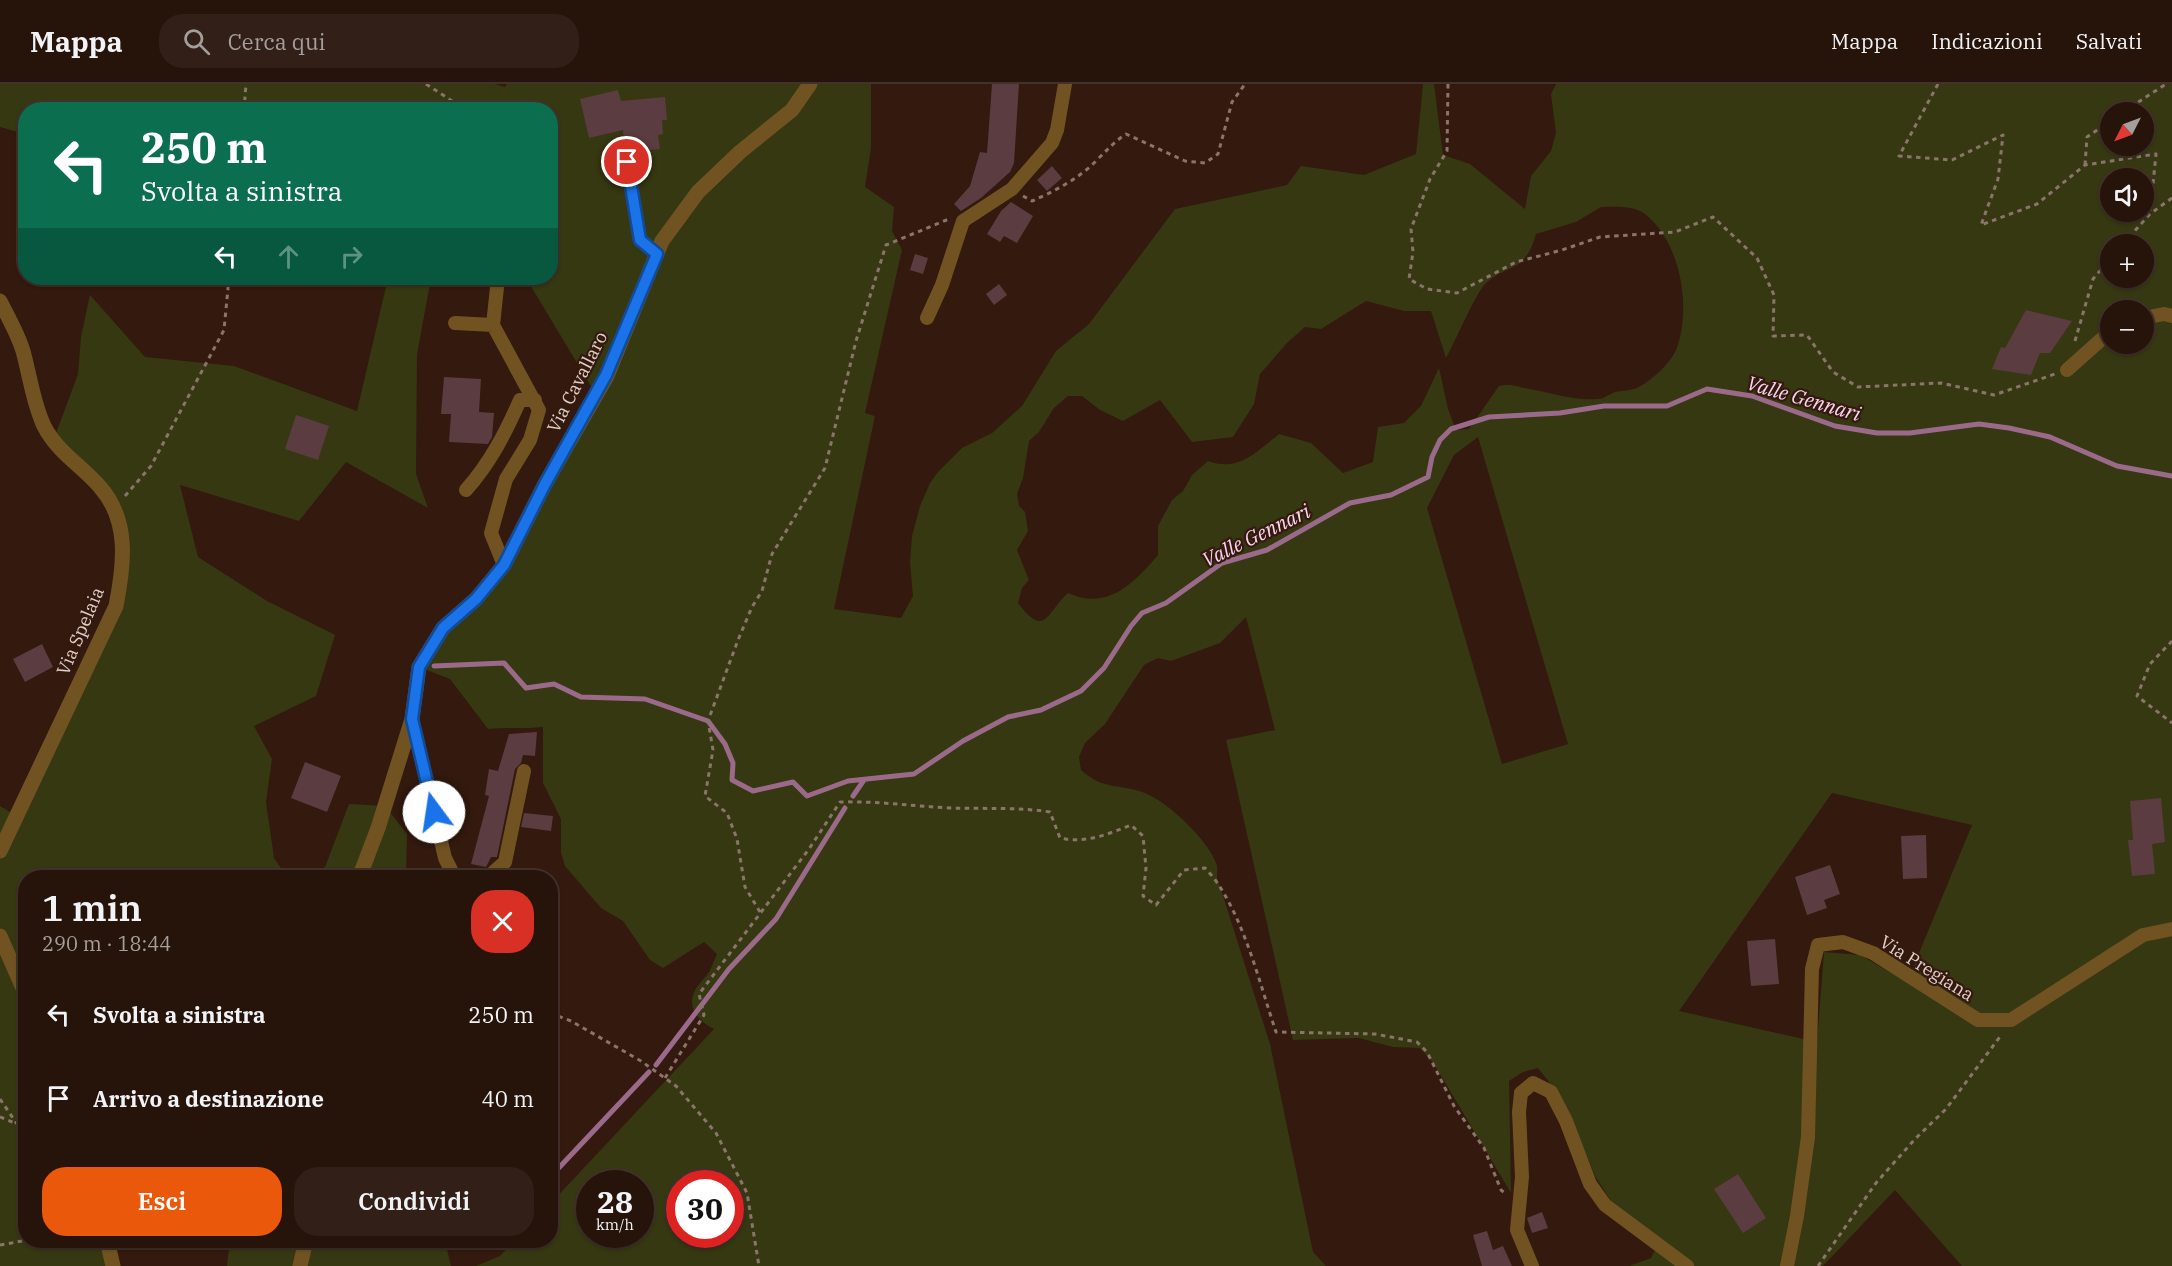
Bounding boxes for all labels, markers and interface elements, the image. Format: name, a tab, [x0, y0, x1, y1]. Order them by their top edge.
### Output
search box	[159, 14, 579, 68]
text: Mappa	[30, 23, 123, 60]
icon: search	[180, 25, 213, 58]
text: Cerca qui	[228, 27, 326, 56]
text: Mappa	[1831, 27, 1898, 55]
text: Indicazioni	[1931, 27, 2043, 55]
text: Salvati	[2076, 27, 2142, 55]
north arrow	[2100, 102, 2154, 156]
map controls	[2100, 102, 2154, 354]
text: 250 m	[141, 120, 267, 175]
icon: left	[42, 126, 120, 204]
pin	[601, 136, 652, 187]
icon: arrive	[610, 145, 643, 178]
button: sound	[2100, 168, 2154, 222]
text: Svolta a sinistra	[141, 173, 343, 208]
button: +	[2100, 234, 2154, 288]
icon: left	[209, 240, 242, 273]
icon: ahead	[272, 240, 305, 273]
icon: right	[335, 240, 368, 273]
button: −	[2100, 300, 2154, 354]
street label: Via Cavallaro	[542, 328, 612, 436]
water label: Valle Gennari	[1744, 369, 1864, 427]
water label: Valle Gennari	[1197, 497, 1315, 573]
street label: Via Spelaia	[51, 583, 109, 678]
position arrow	[402, 780, 466, 844]
text: 1 min	[42, 884, 142, 931]
button: close	[471, 890, 534, 953]
text: 290 m · 18:44	[42, 930, 171, 957]
street label: Via Pregiana	[1876, 930, 1978, 1006]
icon: left	[42, 998, 75, 1031]
text: Svolta a sinistra	[93, 1000, 266, 1029]
text: 250 m	[468, 1000, 534, 1029]
icon: arrive	[42, 1082, 75, 1115]
text: Arrivo a destinazione	[93, 1084, 324, 1113]
text: 40 m	[482, 1084, 534, 1113]
button: Esci	[42, 1167, 282, 1236]
button: Condividi	[294, 1167, 534, 1236]
speed limit sign: 30	[666, 1170, 744, 1248]
text: 28	[597, 1182, 633, 1221]
text: km/h	[596, 1215, 634, 1234]

